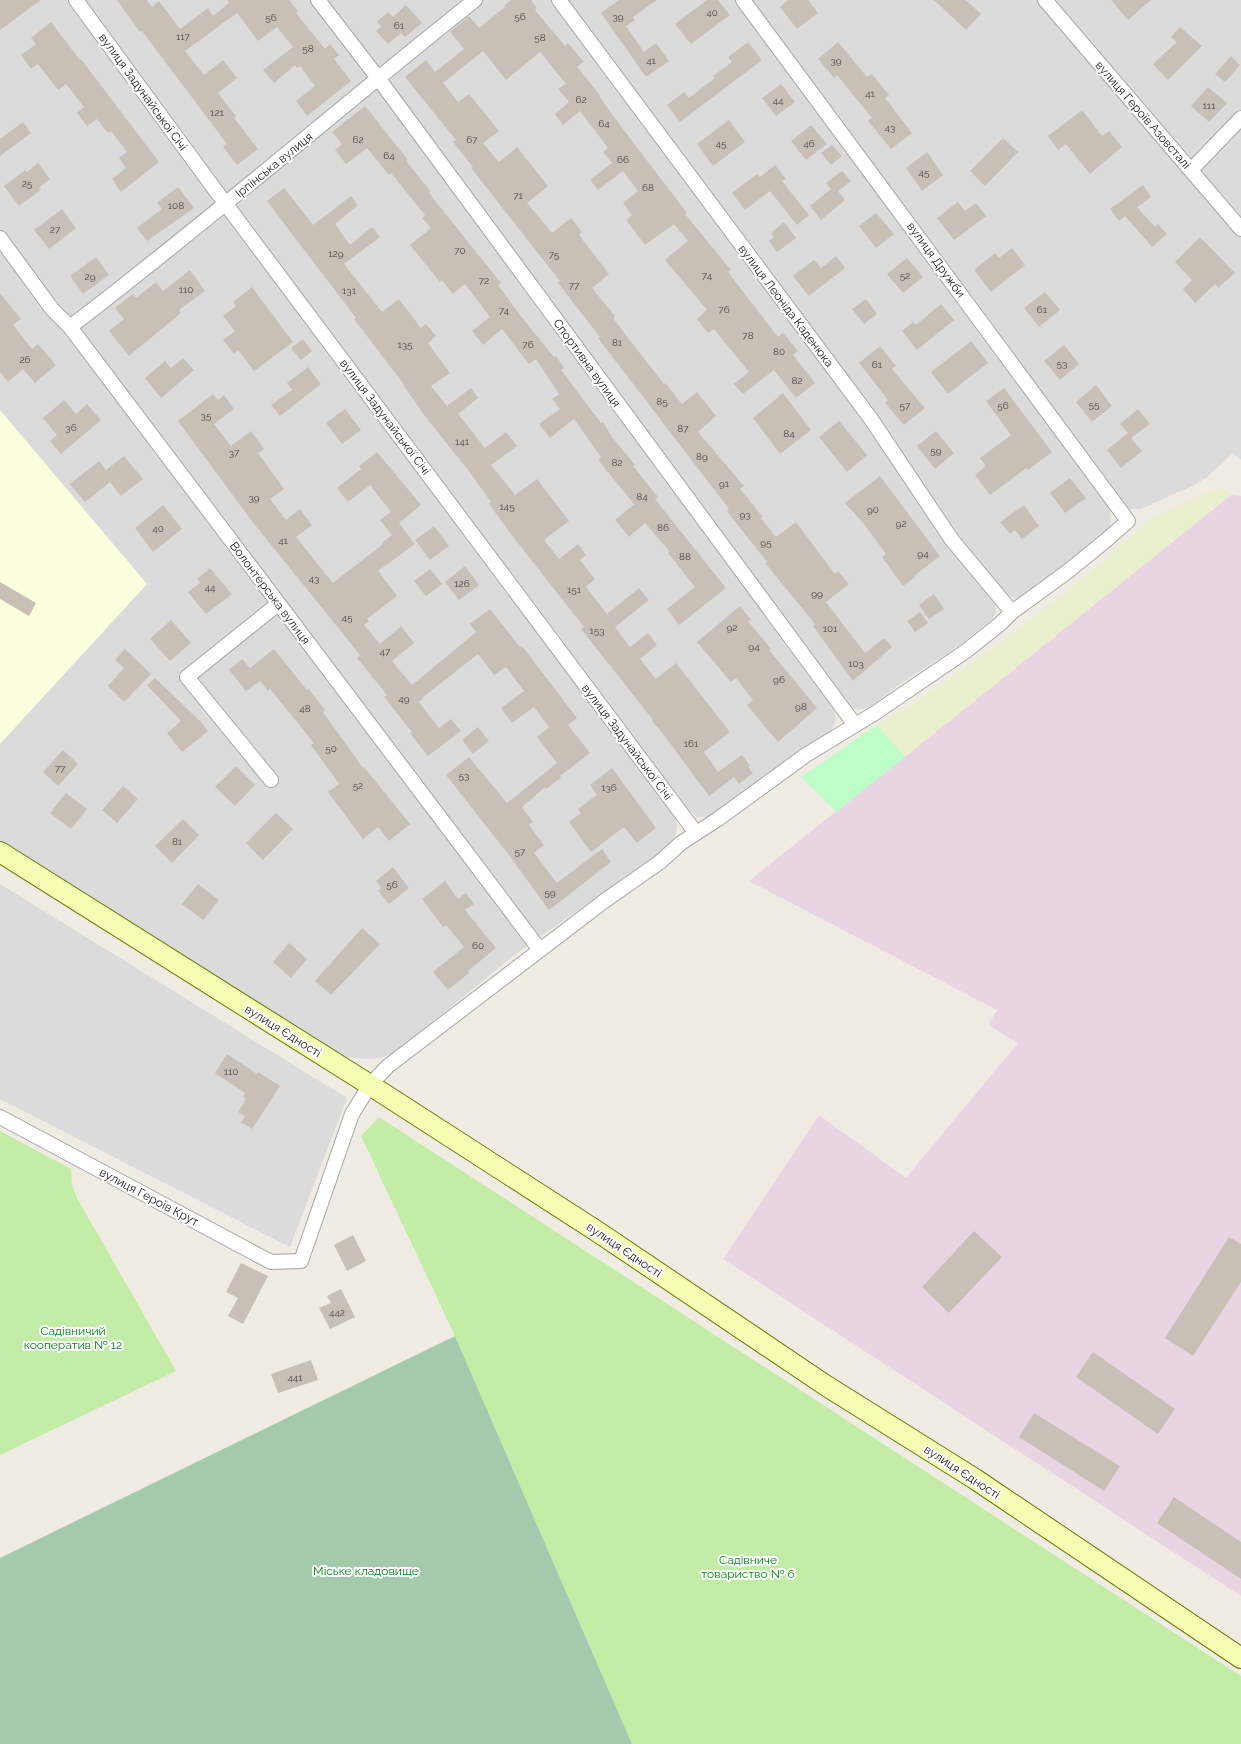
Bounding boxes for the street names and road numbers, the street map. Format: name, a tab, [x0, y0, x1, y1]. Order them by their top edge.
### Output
street label: вулиця Задунайської Січі	[96, 31, 190, 153]
street label: вулиця Героїв Азовсталі	[1092, 58, 1194, 172]
street label: Ірпінська вулиця	[233, 130, 315, 200]
street label: вулиця Дружби	[904, 220, 968, 300]
street label: вулиця Леоніда Каденюка	[735, 242, 837, 370]
street label: Спортивна вулиця	[550, 316, 624, 410]
street label: вулиця Задунайської Січі	[337, 356, 433, 478]
street label: Волонтерська вулиця	[227, 539, 313, 647]
street label: вулиця Задунайської Січі	[579, 681, 675, 803]
street label: вулиця Єдності	[242, 1002, 324, 1060]
street label: вулиця Героїв Крут	[97, 1165, 201, 1229]
street label: вулиця Єдності	[584, 1220, 664, 1280]
street label: вулиця Єдності	[921, 1442, 1003, 1502]

